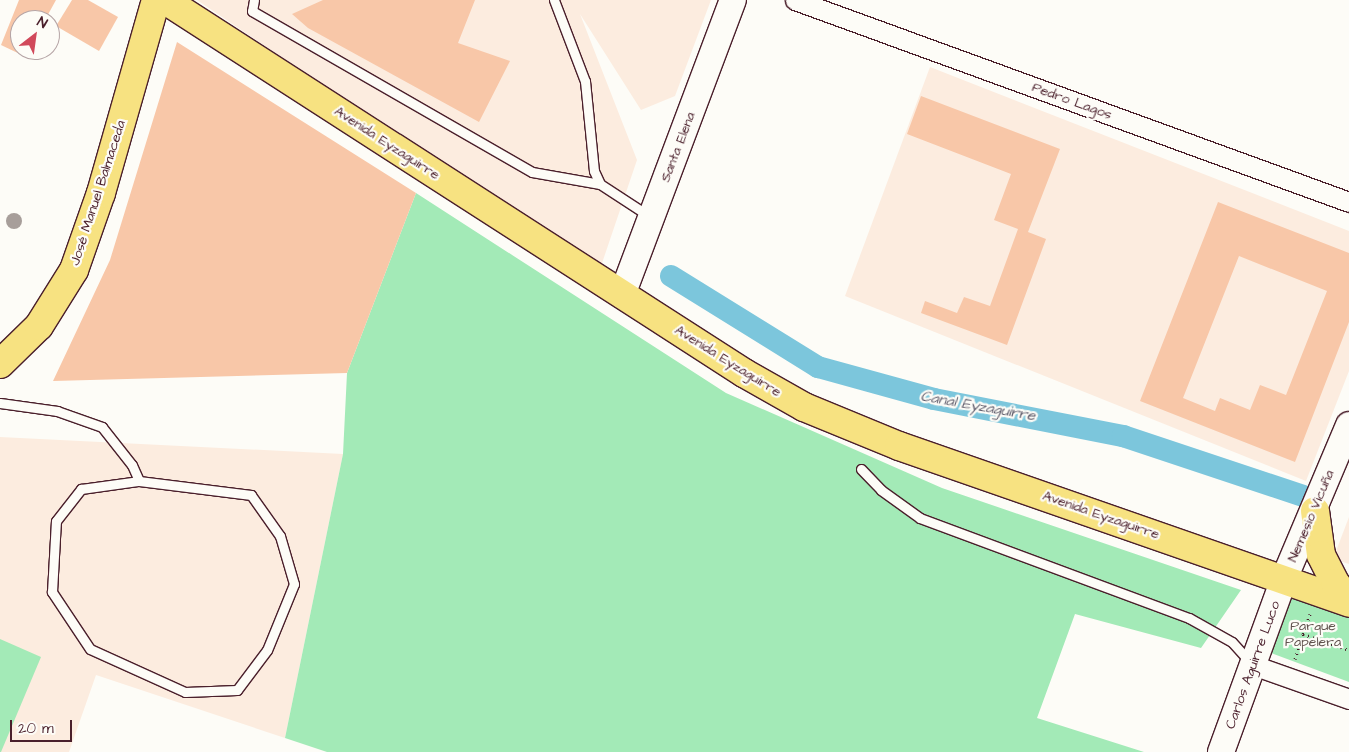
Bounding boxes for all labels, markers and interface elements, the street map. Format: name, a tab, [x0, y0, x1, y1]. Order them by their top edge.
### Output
north arrow	[10, 10, 60, 60]
text: N	[33, 12, 51, 34]
street label: Pedro Lagos	[1030, 79, 1114, 123]
street label: Avenida Eyzaguirre	[331, 103, 443, 183]
street label: Santa Elena	[657, 110, 699, 184]
street label: José Manuel Balmaceda	[67, 118, 129, 268]
street label: Avenida Eyzaguirre	[672, 321, 784, 401]
water label: Canal Eyzaguirre	[919, 387, 1037, 425]
street label: Nemesio Vicuña	[1284, 467, 1338, 565]
street label: Avenida Eyzaguirre	[1040, 487, 1162, 543]
street label: Carlos Aguirre Luco	[1222, 599, 1284, 731]
park label: Parque Papelera	[1285, 618, 1341, 650]
scale bar	[12, 710, 75, 742]
text: 20 m	[18, 718, 54, 739]

